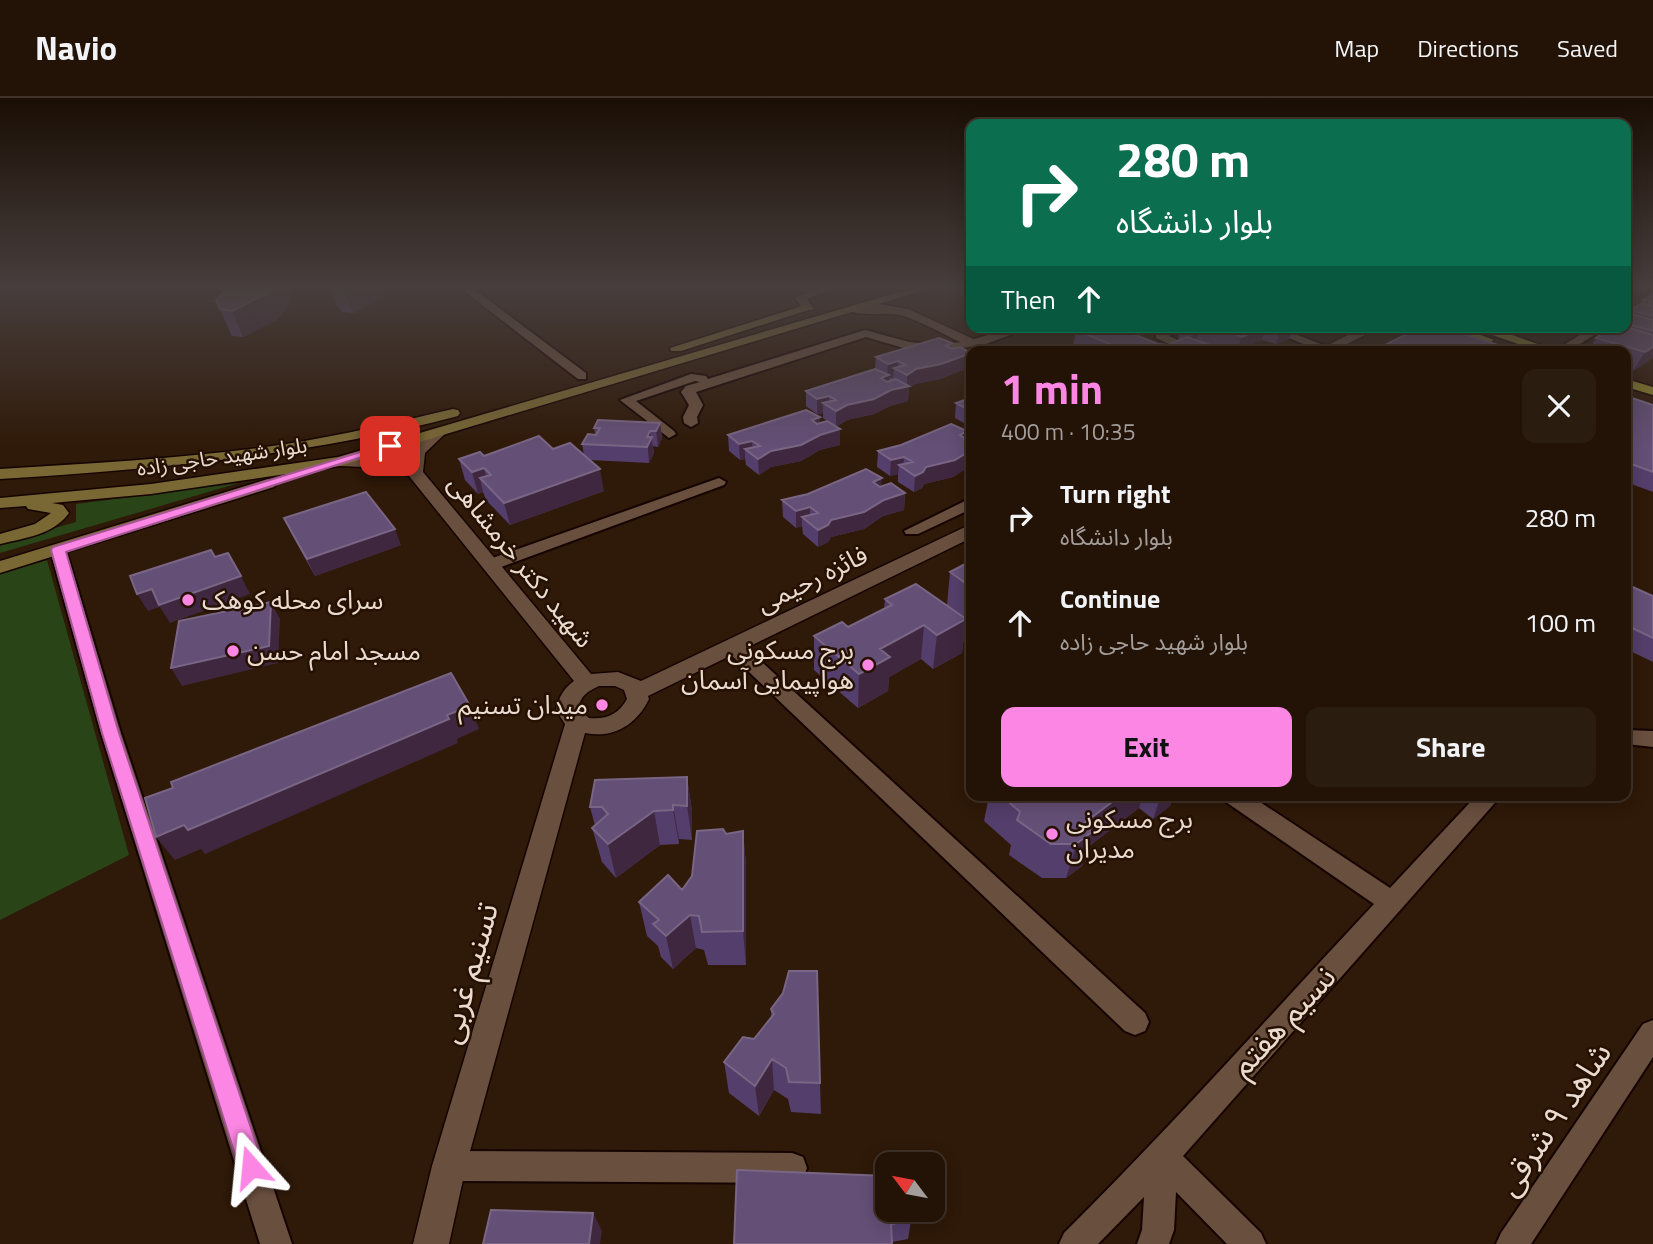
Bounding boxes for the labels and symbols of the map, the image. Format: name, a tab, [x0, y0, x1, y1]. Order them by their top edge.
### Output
pin	[360, 416, 420, 476]
street label: بلوار شهید حاجی زاده	[135, 428, 309, 484]
street label: شهید دکتر خرمشاهی	[439, 465, 604, 656]
street label: فائزه رحیمی	[750, 535, 874, 622]
place label: سرای محله کوهک	[202, 580, 383, 619]
marker: سرای محله کوهک	[180, 592, 196, 608]
place label: برج مسکونی هواپیمایی آسمان	[681, 630, 854, 699]
place label: مسجد امام حسن	[247, 631, 421, 671]
marker: مسجد امام حسن	[225, 643, 241, 659]
marker: برج مسکونی هواپیمایی آسمان	[860, 657, 876, 673]
place label: میدان تسنیم	[458, 685, 588, 725]
marker: میدان تسنیم	[594, 697, 610, 713]
place label: برج مسکونی مدیران	[1066, 799, 1193, 868]
marker: برج مسکونی مدیران	[1044, 826, 1060, 842]
street label: تسنیم غربی	[424, 897, 511, 1049]
street label: نسیم هفتم	[1218, 954, 1347, 1087]
street label: شاهد ۹ شرقی	[1484, 1032, 1623, 1205]
position arrow	[214, 1130, 288, 1204]
north arrow	[875, 1152, 945, 1222]

